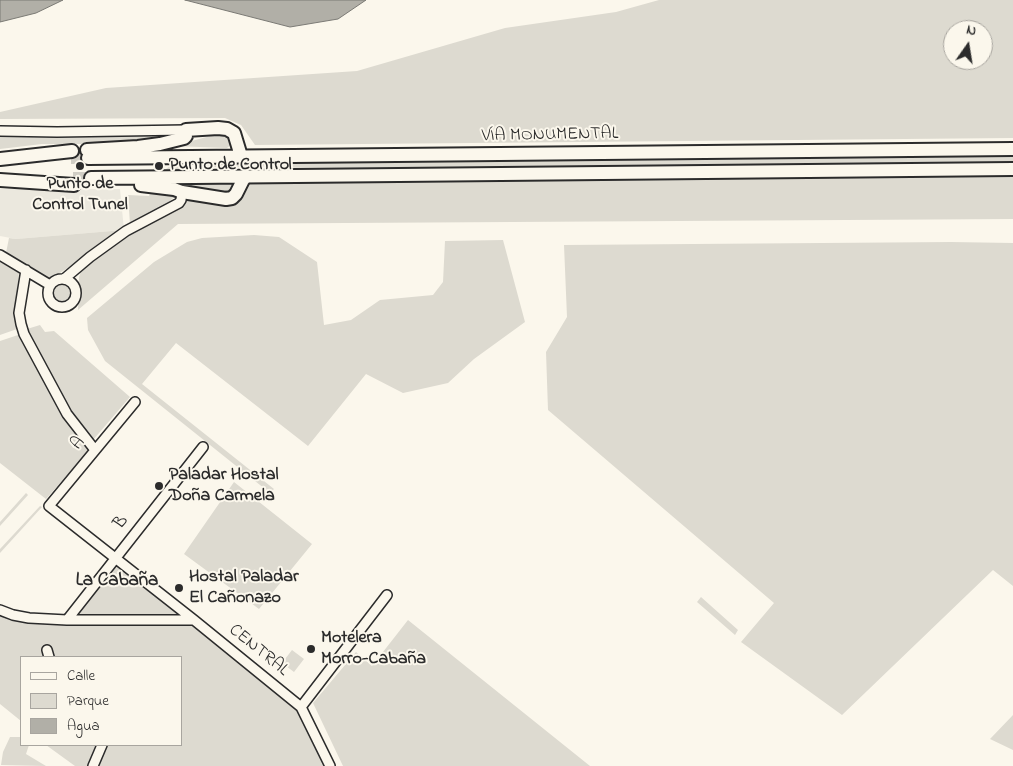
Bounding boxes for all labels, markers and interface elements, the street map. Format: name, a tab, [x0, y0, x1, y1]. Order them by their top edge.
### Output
north arrow	[943, 20, 993, 70]
text: N	[964, 20, 978, 42]
street label: VÍA MONUMENTAL	[482, 124, 618, 148]
place label: Punto de Control	[169, 155, 292, 177]
marker: Punto de Control Tunel	[74, 160, 86, 172]
marker: Punto de Control	[153, 160, 165, 172]
place label: Punto de Control Tunel	[32, 174, 128, 216]
street label: A	[67, 433, 91, 455]
place label: Paladar Hostal Doña Carmela	[169, 465, 278, 508]
marker: Paladar Hostal Doña Carmela	[153, 480, 165, 492]
street label: B	[110, 511, 134, 535]
place label: Hostal Paladar El Cañonazo	[189, 567, 298, 610]
district label: La Cabaña	[76, 571, 158, 593]
marker: Hostal Paladar El Cañonazo	[173, 582, 185, 594]
street label: CENTRAL	[224, 620, 292, 682]
place label: Motelera Morro-Cabaña	[321, 628, 426, 670]
marker: Motelera Morro-Cabaña	[305, 643, 317, 655]
legend	[20, 656, 182, 746]
text: Calle	[67, 665, 95, 687]
text: Parque	[67, 690, 109, 712]
text: Agua	[67, 715, 100, 737]

